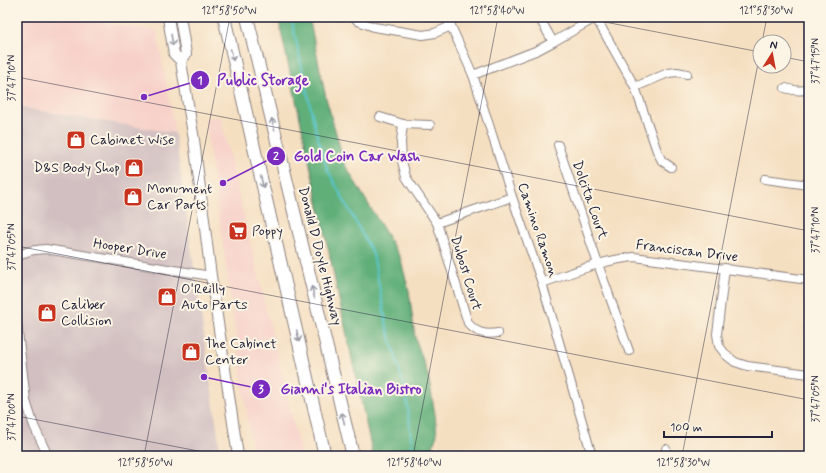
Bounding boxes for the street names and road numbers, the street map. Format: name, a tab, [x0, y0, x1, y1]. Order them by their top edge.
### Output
street label: Dolcita Court	[568, 158, 612, 242]
street label: Camino Ramon	[513, 180, 563, 280]
street label: Donald D Doyle Highway	[294, 185, 346, 327]
street label: Dubost Court	[446, 233, 486, 313]
street label: Hooper Drive	[92, 234, 168, 264]
street label: Franciscan Drive	[635, 236, 739, 266]

